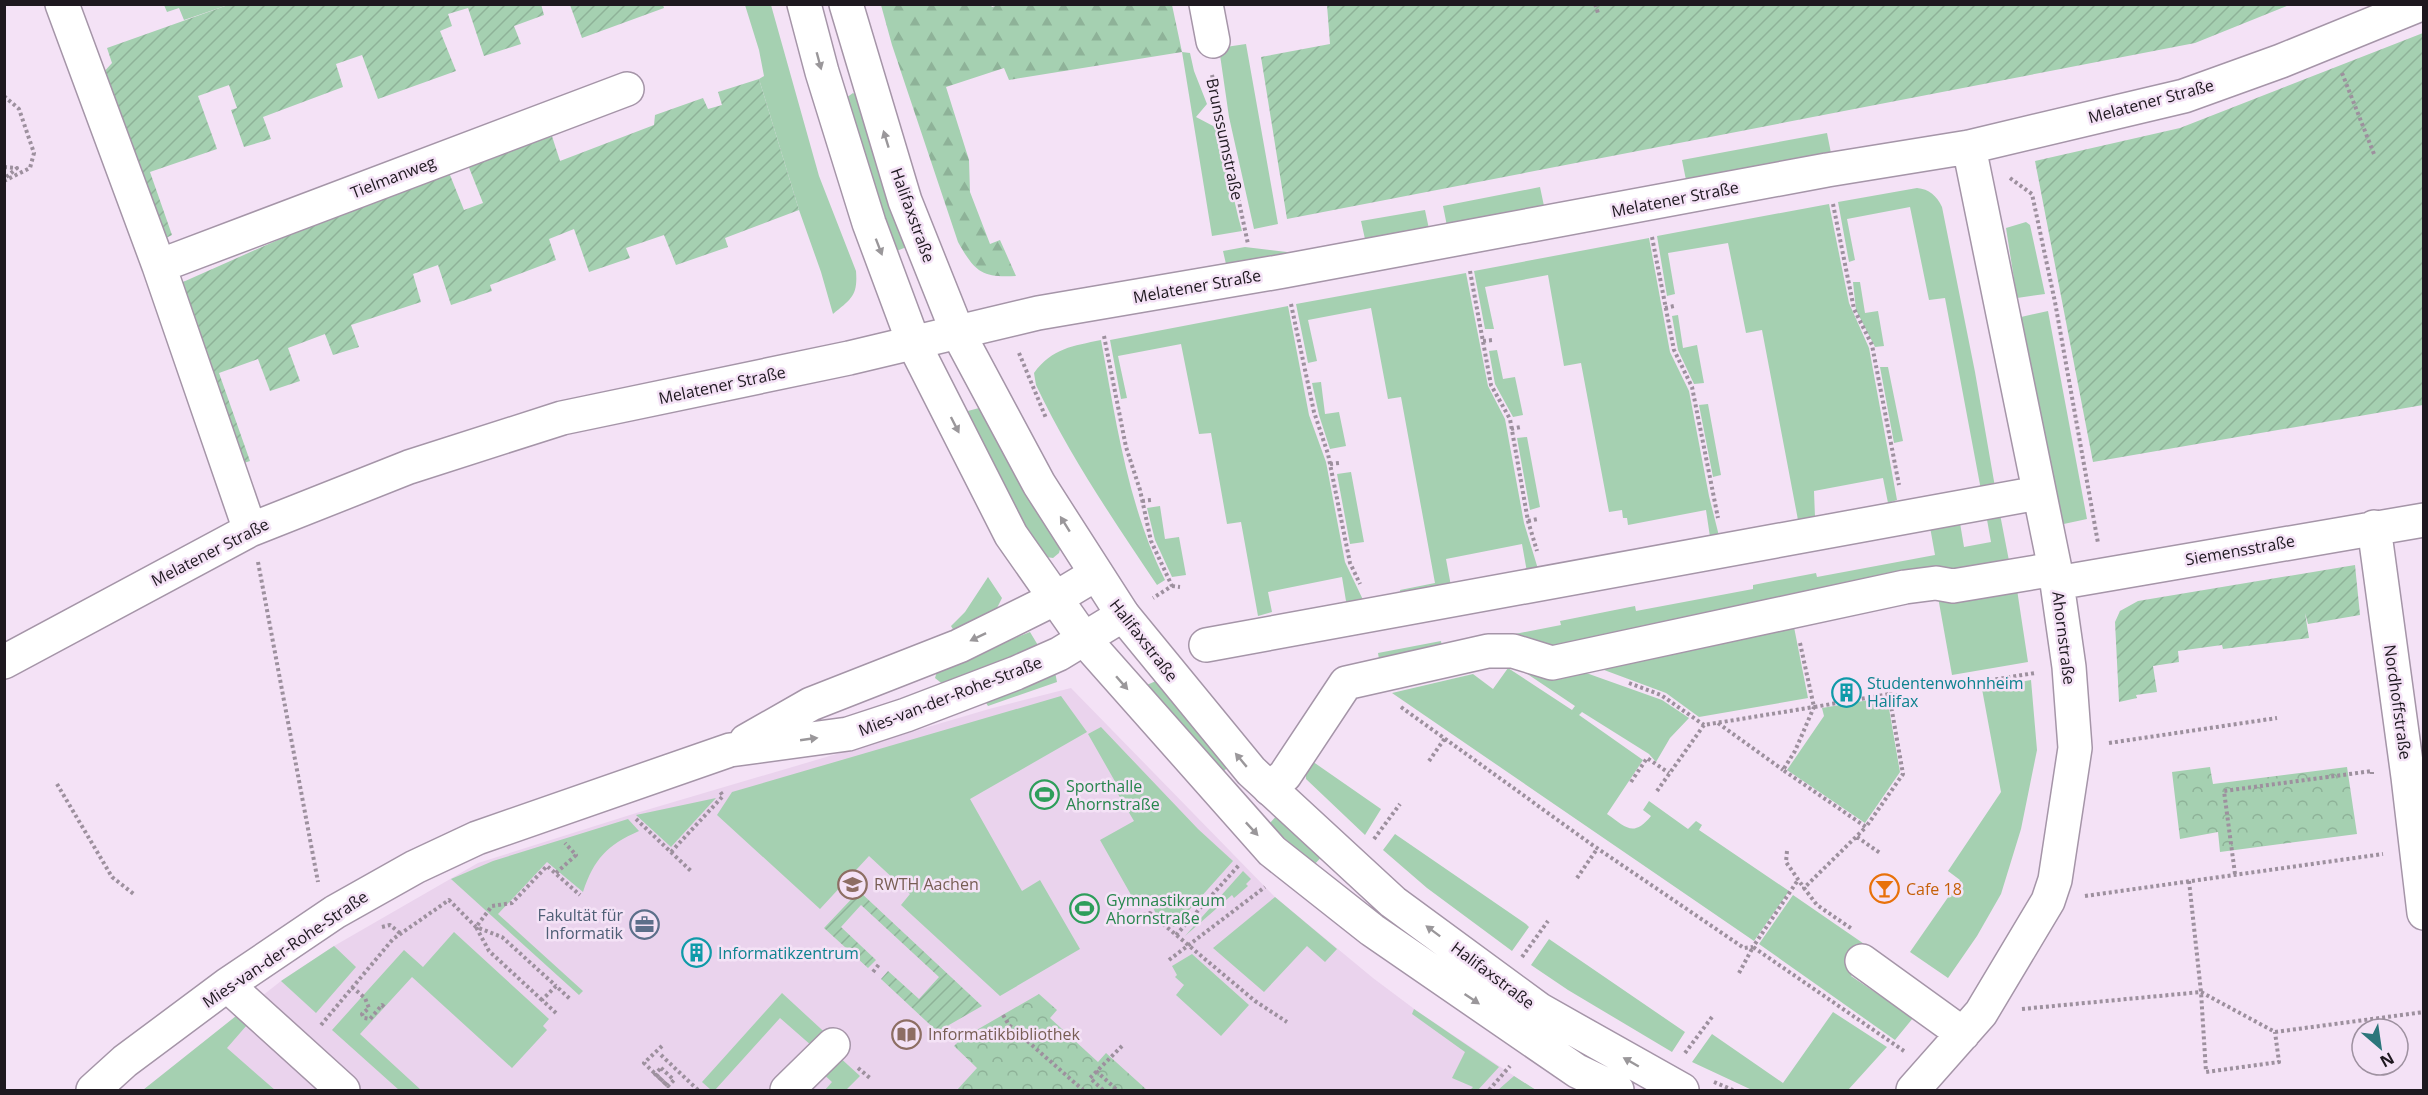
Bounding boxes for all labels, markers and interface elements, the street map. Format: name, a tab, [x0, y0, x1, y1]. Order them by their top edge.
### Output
one-way arrow	[815, 52, 824, 70]
street label: Melatener Straße	[2086, 74, 2216, 128]
street label: Brunssumstraße	[1201, 76, 1249, 202]
one-way arrow	[881, 130, 890, 148]
street label: Tielmanweg	[347, 151, 439, 203]
street label: Halifaxstraße	[886, 165, 940, 265]
street label: Melatener Straße	[1609, 176, 1741, 222]
one-way arrow	[874, 238, 884, 256]
street label: Melatener Straße	[1131, 264, 1263, 308]
street label: Melatener Straße	[656, 361, 788, 409]
one-way arrow	[951, 417, 960, 434]
street label: Melatener Straße	[147, 513, 273, 591]
one-way arrow	[1059, 516, 1070, 533]
street label: Siemensstraße	[2184, 530, 2296, 570]
street label: Ahornstraße	[2047, 590, 2081, 686]
street label: Halifaxstraße	[1105, 594, 1183, 686]
one-way arrow	[969, 632, 986, 641]
street label: Nordhoffstraße	[2379, 643, 2417, 761]
street label: Mies-van-der-Rohe-Straße	[855, 651, 1045, 741]
place label: Studentenwohnheim Halifax	[1867, 672, 2024, 712]
one-way arrow	[1115, 675, 1128, 690]
building icon: Studentenwohnheim Halifax	[1830, 676, 1862, 708]
one-way arrow	[800, 734, 819, 744]
one-way arrow	[1235, 752, 1248, 767]
place label: Sporthalle Ahornstraße	[1066, 775, 1160, 815]
sports icon: Sporthalle Ahornstraße	[1029, 779, 1061, 811]
one-way arrow	[1244, 822, 1258, 836]
school or university icon: RWTH Aachen	[837, 868, 869, 900]
place label: RWTH Aachen	[874, 873, 979, 895]
bar icon: Cafe 18	[1869, 873, 1901, 905]
place label: Cafe 18	[1906, 878, 1962, 900]
street label: Mies-van-der-Rohe-Straße	[198, 885, 372, 1013]
place label: Gymnastikraum Ahornstraße	[1106, 889, 1225, 929]
sports icon: Gymnastikraum Ahornstraße	[1069, 893, 1101, 925]
place label: Fakultät für Informatik	[537, 904, 624, 944]
office icon: Fakultät für Informatik	[628, 908, 660, 940]
one-way arrow	[1426, 926, 1441, 938]
street label: Halifaxstraße	[1447, 936, 1539, 1014]
building icon: Informatikzentrum	[681, 937, 713, 969]
place label: Informatikzentrum	[718, 942, 859, 964]
one-way arrow	[1464, 993, 1480, 1005]
north arrow	[2350, 1017, 2410, 1077]
library icon: Informatikbibliothek	[891, 1018, 923, 1050]
place label: Informatikbibliothek	[928, 1023, 1081, 1045]
text: N	[2376, 1047, 2398, 1073]
one-way arrow	[1623, 1056, 1639, 1067]

